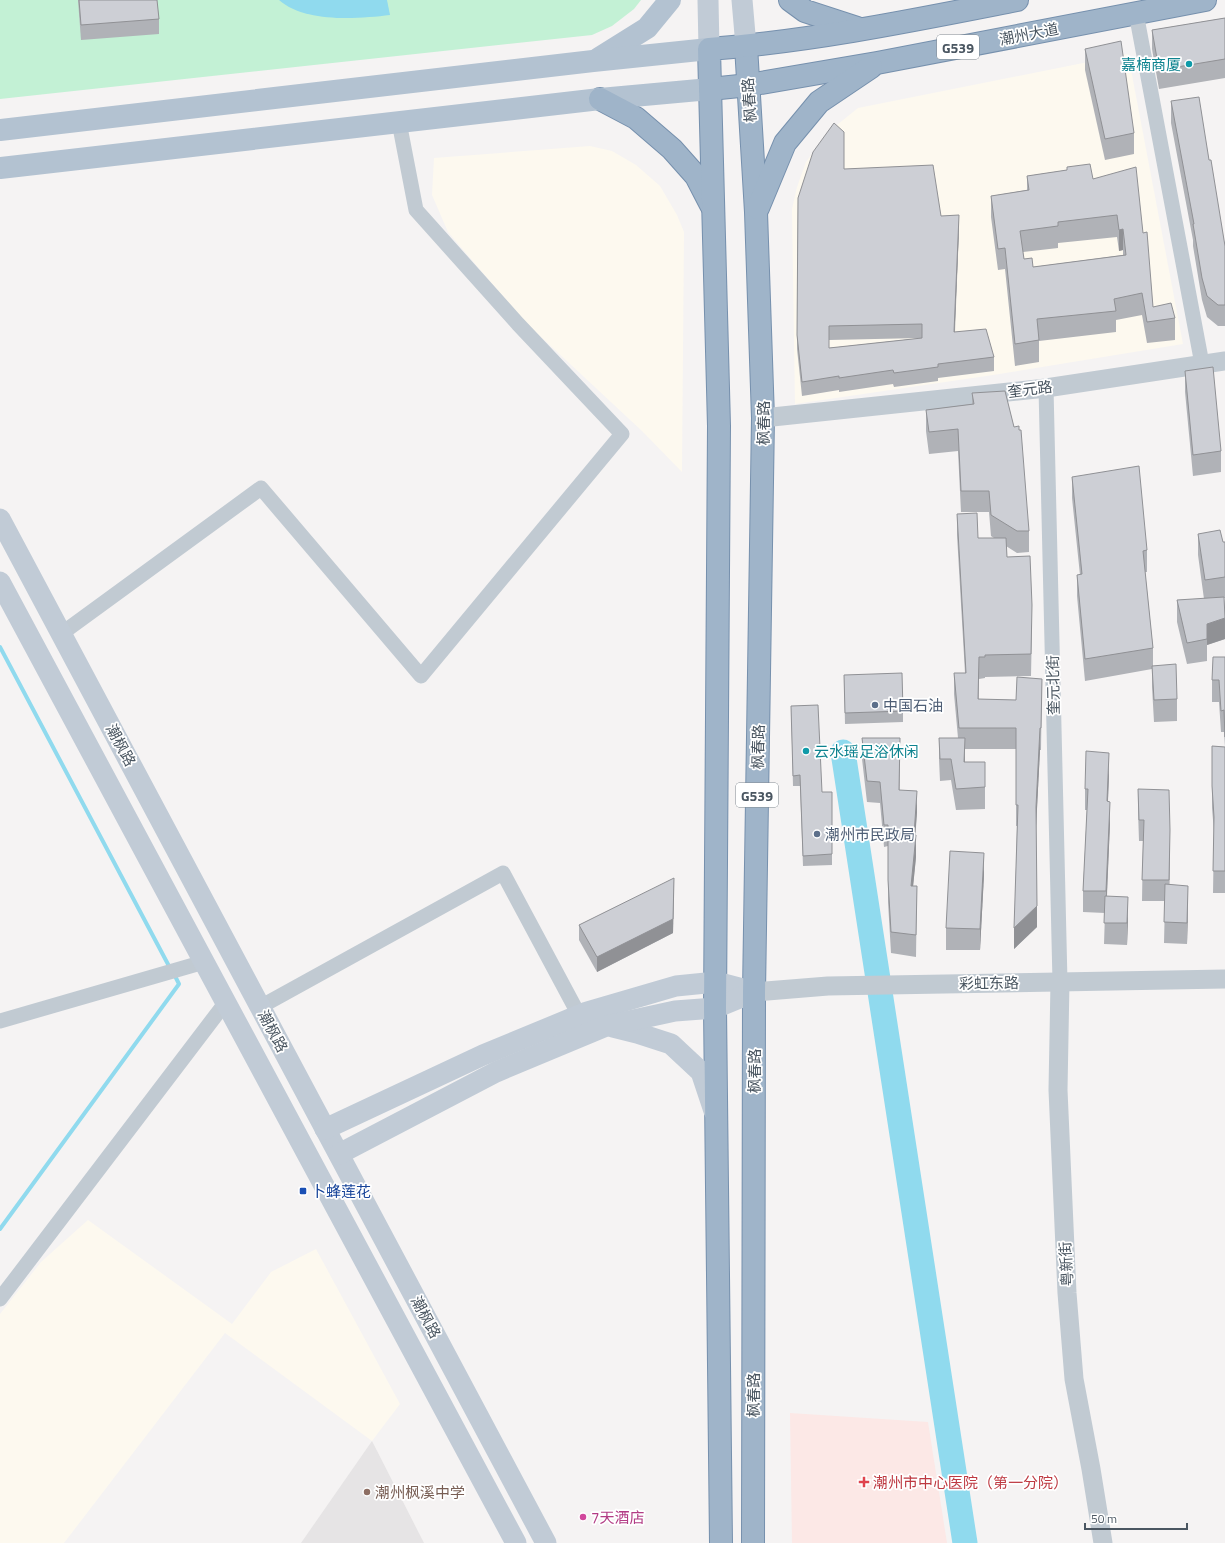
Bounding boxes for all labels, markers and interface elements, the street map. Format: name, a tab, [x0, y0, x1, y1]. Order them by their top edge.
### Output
street label: 潮州大道	[997, 17, 1061, 51]
road number: G539	[937, 35, 979, 59]
place label: 嘉楠商厦	[1121, 53, 1181, 76]
marker: 嘉楠商厦	[1184, 59, 1194, 69]
street label: 枫春路	[736, 77, 762, 123]
street label: 奎元路	[1006, 375, 1054, 403]
street label: 枫春路	[752, 400, 775, 446]
street label: 奎元北街	[1041, 655, 1065, 715]
place label: 中国石油	[883, 694, 943, 717]
marker: 中国石油	[870, 700, 880, 710]
street label: 潮枫路	[100, 720, 142, 770]
street label: 枫春路	[746, 724, 770, 770]
place label: 云水瑶足浴休闲	[814, 740, 919, 763]
marker: 云水瑶足浴休闲	[801, 746, 811, 756]
road number: G539	[736, 783, 778, 807]
place label: 潮州市民政局	[825, 823, 915, 846]
marker: 潮州市民政局	[812, 829, 822, 839]
street label: 彩虹东路	[959, 971, 1019, 995]
street label: 潮枫路	[252, 1006, 294, 1056]
street label: 枫春路	[743, 1048, 766, 1094]
place label: 卜蜂莲花	[311, 1180, 371, 1203]
marker: 卜蜂莲花	[298, 1186, 308, 1196]
street label: 粤新街	[1053, 1241, 1079, 1287]
street label: 潮枫路	[405, 1292, 447, 1342]
street label: 枫春路	[742, 1372, 765, 1418]
place label: 潮州市中心医院（第一分院）	[873, 1471, 1068, 1494]
marker: 潮州市中心医院（第一分院）	[858, 1476, 870, 1488]
place label: 潮州枫溪中学	[375, 1481, 465, 1504]
marker: 潮州枫溪中学	[362, 1487, 372, 1497]
scale bar	[1085, 1505, 1187, 1531]
place label: 7天酒店	[591, 1506, 644, 1529]
text: 50 m	[1091, 1509, 1117, 1528]
marker: 7天酒店	[578, 1512, 588, 1522]

